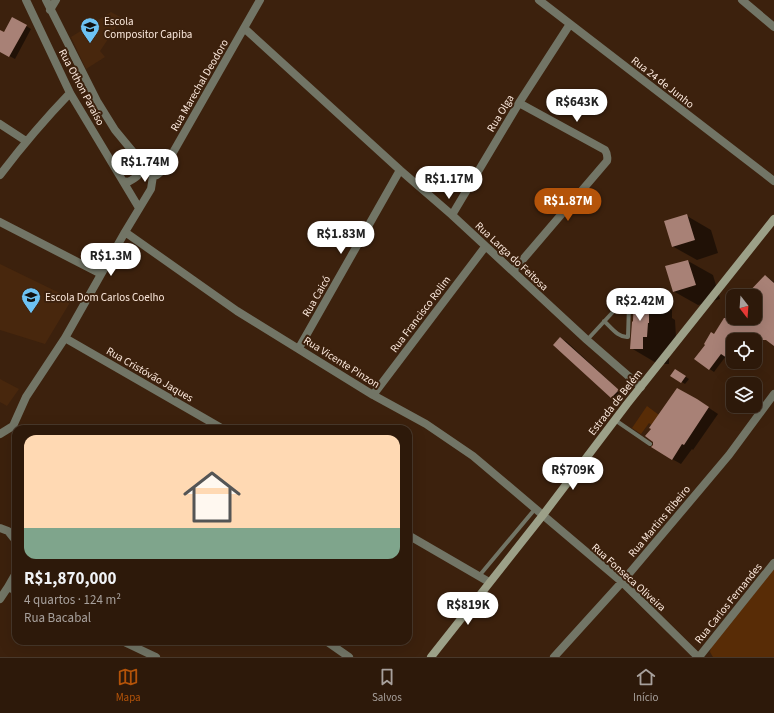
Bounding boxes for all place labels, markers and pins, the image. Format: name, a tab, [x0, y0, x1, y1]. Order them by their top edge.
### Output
place label: Escola Compositor Capiba	[104, 14, 192, 42]
school or university icon: Escola Compositor Capiba	[79, 16, 101, 44]
pin: R$643K	[544, 89, 610, 123]
pin: R$1.74M	[108, 149, 182, 183]
pin: R$1.17M	[412, 166, 486, 200]
pin: R$1.87M	[531, 188, 605, 222]
pin: R$1.83M	[304, 221, 378, 255]
pin: R$1.3M	[78, 243, 144, 277]
school or university icon: Escola Dom Carlos Coelho	[20, 286, 42, 314]
pin: R$2.42M	[603, 288, 677, 322]
place label: Escola Dom Carlos Coelho	[45, 290, 164, 305]
pin: R$709K	[540, 457, 606, 491]
pin: R$819K	[435, 592, 501, 626]

